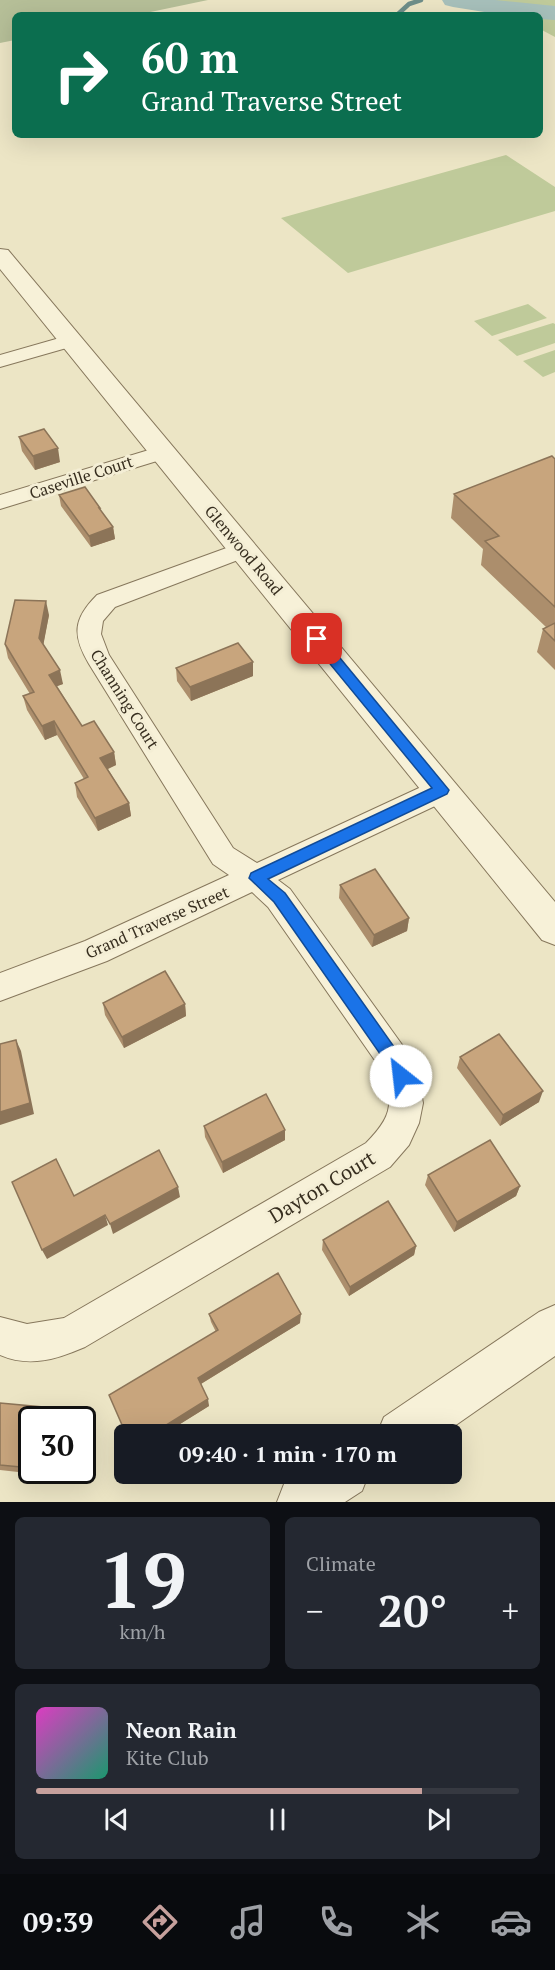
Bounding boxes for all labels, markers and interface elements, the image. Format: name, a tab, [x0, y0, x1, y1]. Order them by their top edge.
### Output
text: 60 m	[141, 29, 239, 85]
icon: right	[42, 36, 120, 114]
text: Grand Traverse Street	[141, 83, 402, 119]
street label: Caseville Court	[26, 450, 136, 504]
street label: Glenwood Road	[200, 500, 288, 600]
pin	[291, 613, 342, 664]
icon: arrive	[300, 622, 333, 655]
street label: Channing Court	[86, 645, 164, 753]
street label: Grand Traverse Street	[82, 880, 232, 964]
position arrow	[369, 1044, 433, 1108]
street label: Dayton Court	[264, 1144, 380, 1229]
speed limit sign: 30	[18, 1406, 96, 1484]
text: 09:40 · 1 min · 170 m	[179, 1439, 397, 1468]
text: 19	[98, 1527, 187, 1630]
text: Climate	[306, 1550, 376, 1577]
text: 20°	[378, 1580, 447, 1640]
text: −	[306, 1589, 324, 1632]
text: +	[501, 1589, 519, 1632]
text: km/h	[119, 1618, 166, 1645]
text: Neon Rain	[126, 1715, 237, 1744]
text: Kite Club	[126, 1744, 209, 1771]
icon: previous	[100, 1803, 133, 1836]
icon: pause	[261, 1803, 294, 1836]
icon: next	[422, 1803, 455, 1836]
icon: directions	[139, 1901, 181, 1943]
icon: music	[227, 1901, 269, 1943]
icon: phone	[315, 1901, 357, 1943]
icon: climate	[402, 1901, 444, 1943]
icon: car	[490, 1901, 532, 1943]
text: 09:39	[23, 1904, 93, 1940]

